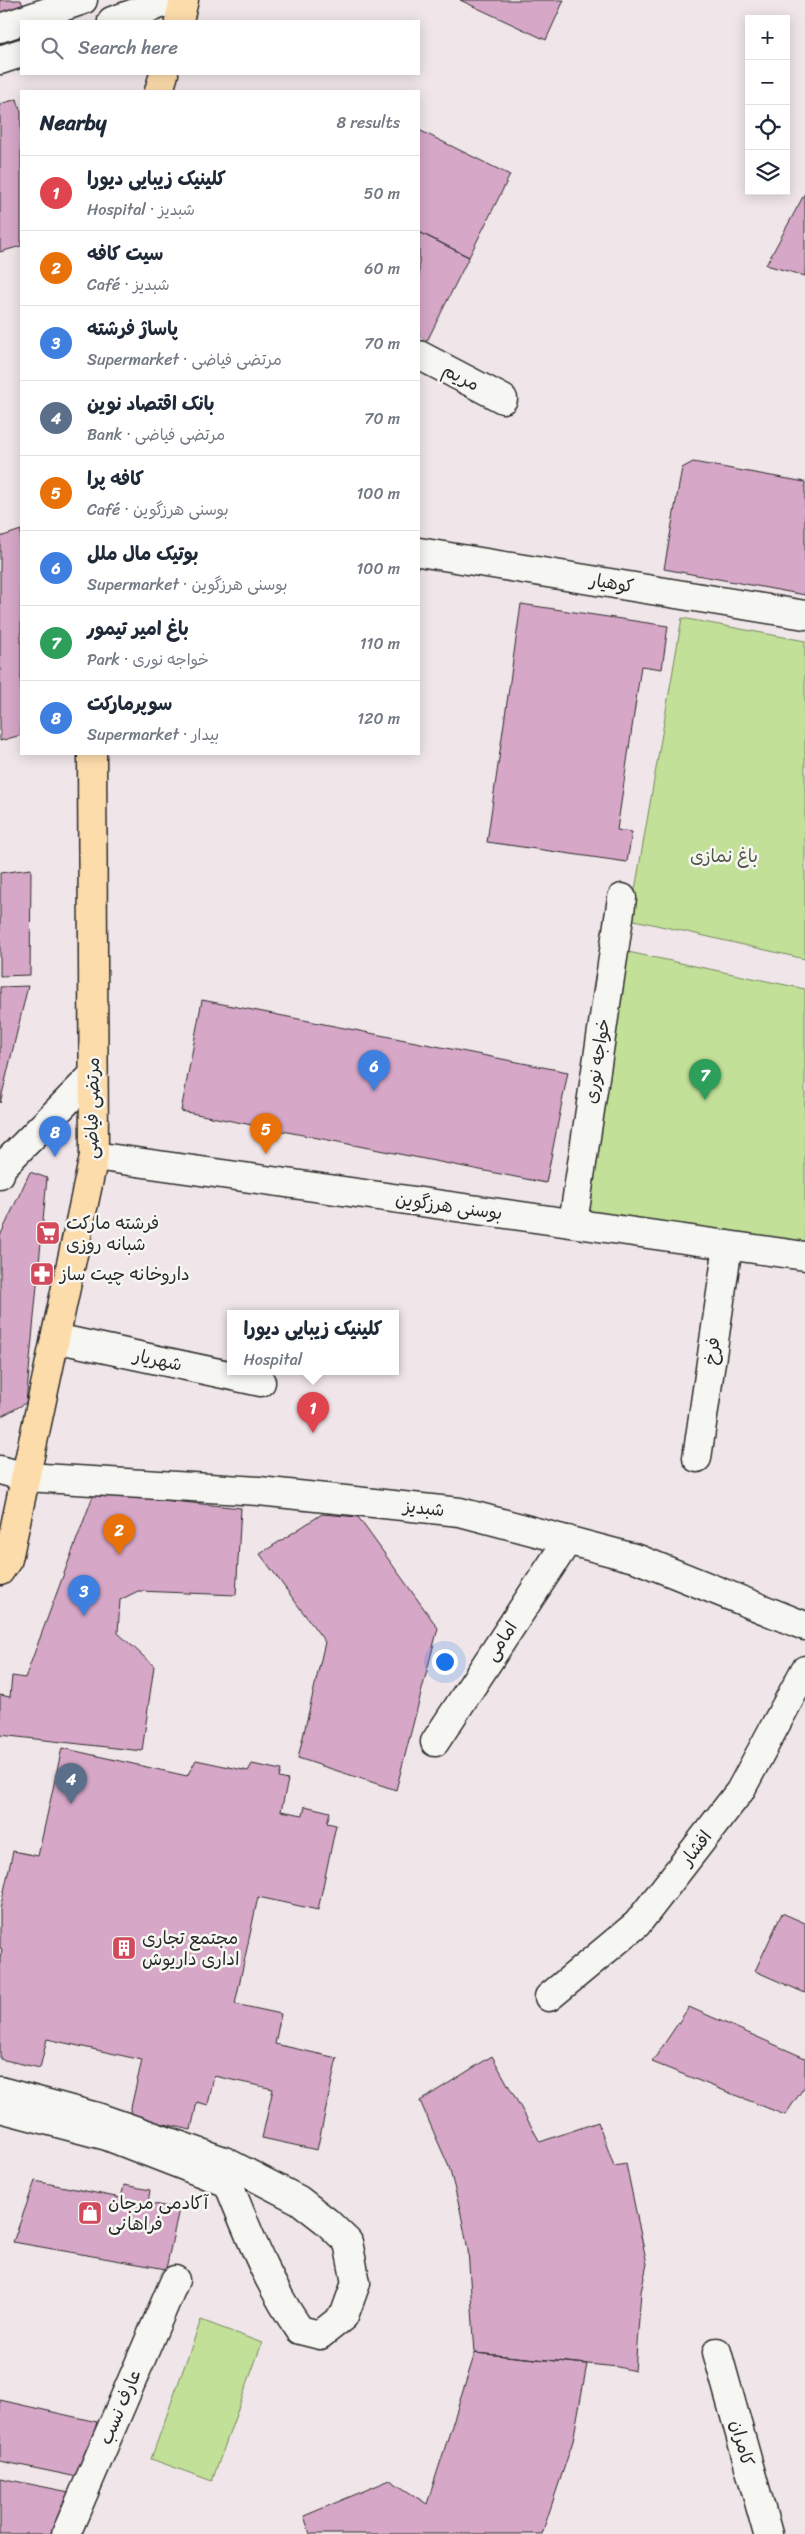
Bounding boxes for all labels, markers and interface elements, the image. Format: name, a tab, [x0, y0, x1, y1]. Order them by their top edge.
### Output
map controls	[745, 15, 790, 195]
button: +	[745, 15, 790, 60]
search box	[20, 20, 420, 75]
text: Search here	[78, 31, 178, 64]
icon: search	[38, 34, 66, 62]
button: −	[745, 60, 790, 105]
text: Nearby	[40, 104, 106, 142]
button: locate	[745, 105, 790, 150]
text: 8 results	[337, 108, 400, 137]
button: layers	[745, 150, 790, 195]
text: کلینیک زیبایی دیورا	[87, 162, 226, 195]
text: 1	[53, 179, 59, 208]
text: 50 m	[364, 179, 400, 208]
text: Hospital · شبدیز	[87, 195, 195, 224]
text: سیت کافه	[87, 237, 163, 270]
text: 2	[51, 254, 61, 283]
text: 60 m	[364, 254, 400, 283]
text: Café · شبدیز	[87, 270, 170, 299]
text: پاساژ فرشته	[87, 312, 178, 345]
text: 3	[52, 329, 60, 358]
text: 70 m	[364, 329, 400, 358]
text: Supermarket · مرتضی فیاضی	[87, 345, 282, 374]
street label: مریم	[437, 354, 485, 400]
text: بانک اقتصاد نوین	[87, 387, 214, 420]
text: 4	[51, 404, 61, 433]
text: 70 m	[364, 404, 400, 433]
text: Bank · مرتضی فیاضی	[87, 420, 225, 449]
text: کافه پرا	[87, 462, 144, 495]
text: 5	[51, 479, 61, 508]
text: 100 m	[356, 479, 400, 508]
text: Café · بوسنی هرزگوین	[87, 495, 229, 524]
text: بوتیک مال ملل	[87, 537, 199, 570]
text: 6	[51, 554, 61, 583]
text: 100 m	[356, 554, 400, 583]
street label: کوهیار	[586, 563, 637, 602]
text: Supermarket · بوسنی هرزگوین	[87, 570, 287, 599]
text: باغ امیر تیمور	[87, 612, 189, 645]
text: 7	[51, 629, 61, 658]
text: 110 m	[360, 629, 400, 658]
text: Park · خواجه نوری	[87, 645, 209, 674]
text: سوپرمارکت	[87, 687, 172, 720]
text: 8	[51, 704, 61, 733]
text: 120 m	[357, 704, 400, 733]
text: Supermarket · بیدار	[87, 720, 219, 749]
park label: باغ نمازی	[690, 840, 758, 872]
street label: خواجه نوری	[574, 1016, 620, 1106]
pin: 6	[358, 1050, 390, 1091]
street label: مرتضی فیاضی	[75, 1057, 109, 1159]
pin: 7	[689, 1059, 721, 1100]
pin: 5	[250, 1113, 282, 1154]
pin: 8	[39, 1116, 71, 1157]
street label: بوسنی هرزگوین	[393, 1183, 505, 1229]
place label: فرشته مارکت شبانه روزی	[66, 1207, 159, 1260]
supermarket icon: فرشته مارکت شبانه روزی	[35, 1220, 61, 1246]
place label: داروخانه چیت ساز	[58, 1258, 190, 1290]
pharmacy icon: داروخانه چیت ساز	[29, 1261, 55, 1287]
popup	[227, 1310, 399, 1375]
text: کلینیک زیبایی دیورا	[244, 1312, 382, 1345]
street label: فرخ	[694, 1335, 730, 1367]
street label: شهریار	[129, 1339, 185, 1381]
text: Hospital	[244, 1345, 302, 1374]
pin: 1	[297, 1392, 329, 1433]
street label: شبدیز	[400, 1490, 446, 1526]
pin: 2	[103, 1514, 135, 1555]
pin: 3	[68, 1575, 100, 1616]
street label: امامی	[476, 1614, 526, 1668]
your location	[432, 1649, 458, 1675]
pin: 4	[55, 1763, 87, 1804]
street label: افشار	[670, 1823, 720, 1875]
place label: مجتمع تجاری اداری داریوش	[142, 1922, 240, 1975]
building icon: مجتمع تجاری اداری داریوش	[111, 1935, 137, 1961]
place label: آکادمی مرجان فراهانی	[108, 2187, 210, 2240]
shop icon: آکادمی مرجان فراهانی	[77, 2200, 103, 2226]
street label: عارف نسب	[90, 2364, 150, 2450]
street label: کامران	[720, 2416, 764, 2470]

